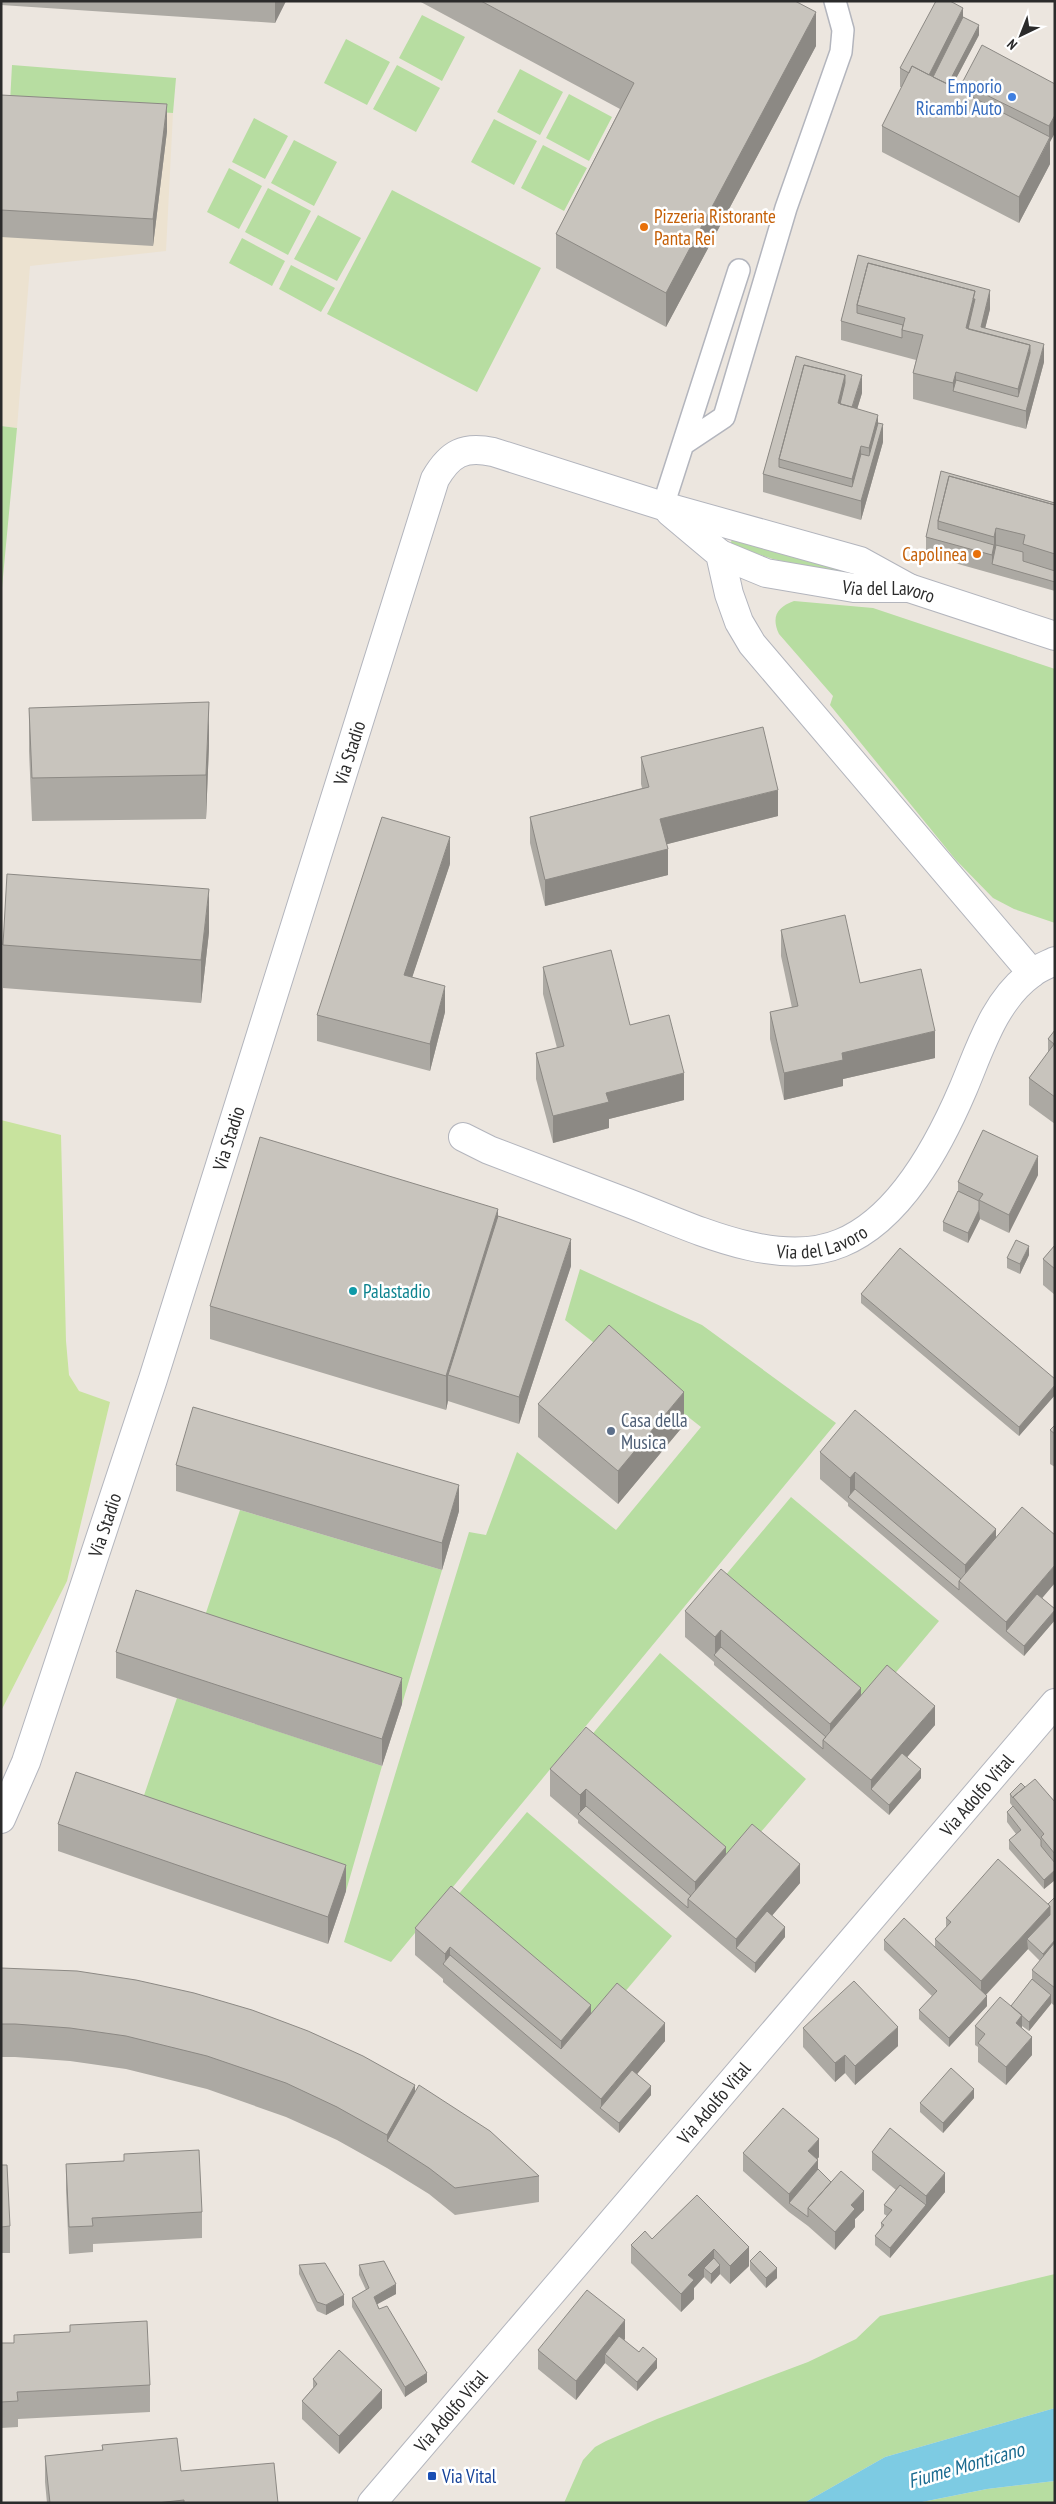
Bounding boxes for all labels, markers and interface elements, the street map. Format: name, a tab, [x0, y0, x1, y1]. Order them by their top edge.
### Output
north arrow	[996, 10, 1046, 60]
text: N	[1003, 35, 1021, 54]
place label: Emporio Ricambi Auto	[916, 74, 1002, 120]
marker: Emporio Ricambi Auto	[1006, 91, 1018, 103]
place label: Pizzeria Ristorante Panta Rei	[654, 204, 776, 250]
marker: Pizzeria Ristorante Panta Rei	[638, 221, 650, 233]
place label: Capolinea	[902, 542, 967, 566]
marker: Capolinea	[971, 548, 983, 560]
street label: Via del Lavoro	[839, 574, 938, 608]
street label: Via Stadio	[328, 718, 371, 789]
street label: Via Stadio	[207, 1103, 250, 1174]
street label: Via del Lavoro	[775, 1220, 872, 1264]
place label: Palastadio	[363, 1279, 431, 1303]
marker: Palastadio	[347, 1285, 359, 1297]
place label: Casa della Musica	[621, 1408, 688, 1454]
marker: Casa della Musica	[605, 1425, 617, 1437]
street label: Via Stadio	[82, 1490, 126, 1561]
street label: Via Adolfo Vital	[934, 1748, 1019, 1842]
street label: Via Adolfo Vital	[671, 2056, 756, 2150]
street label: Via Adolfo Vital	[408, 2364, 493, 2458]
water label: Fiume Monticano	[905, 2436, 1028, 2494]
place label: Via Vital	[441, 2464, 497, 2488]
marker: Via Vital	[426, 2470, 438, 2482]

